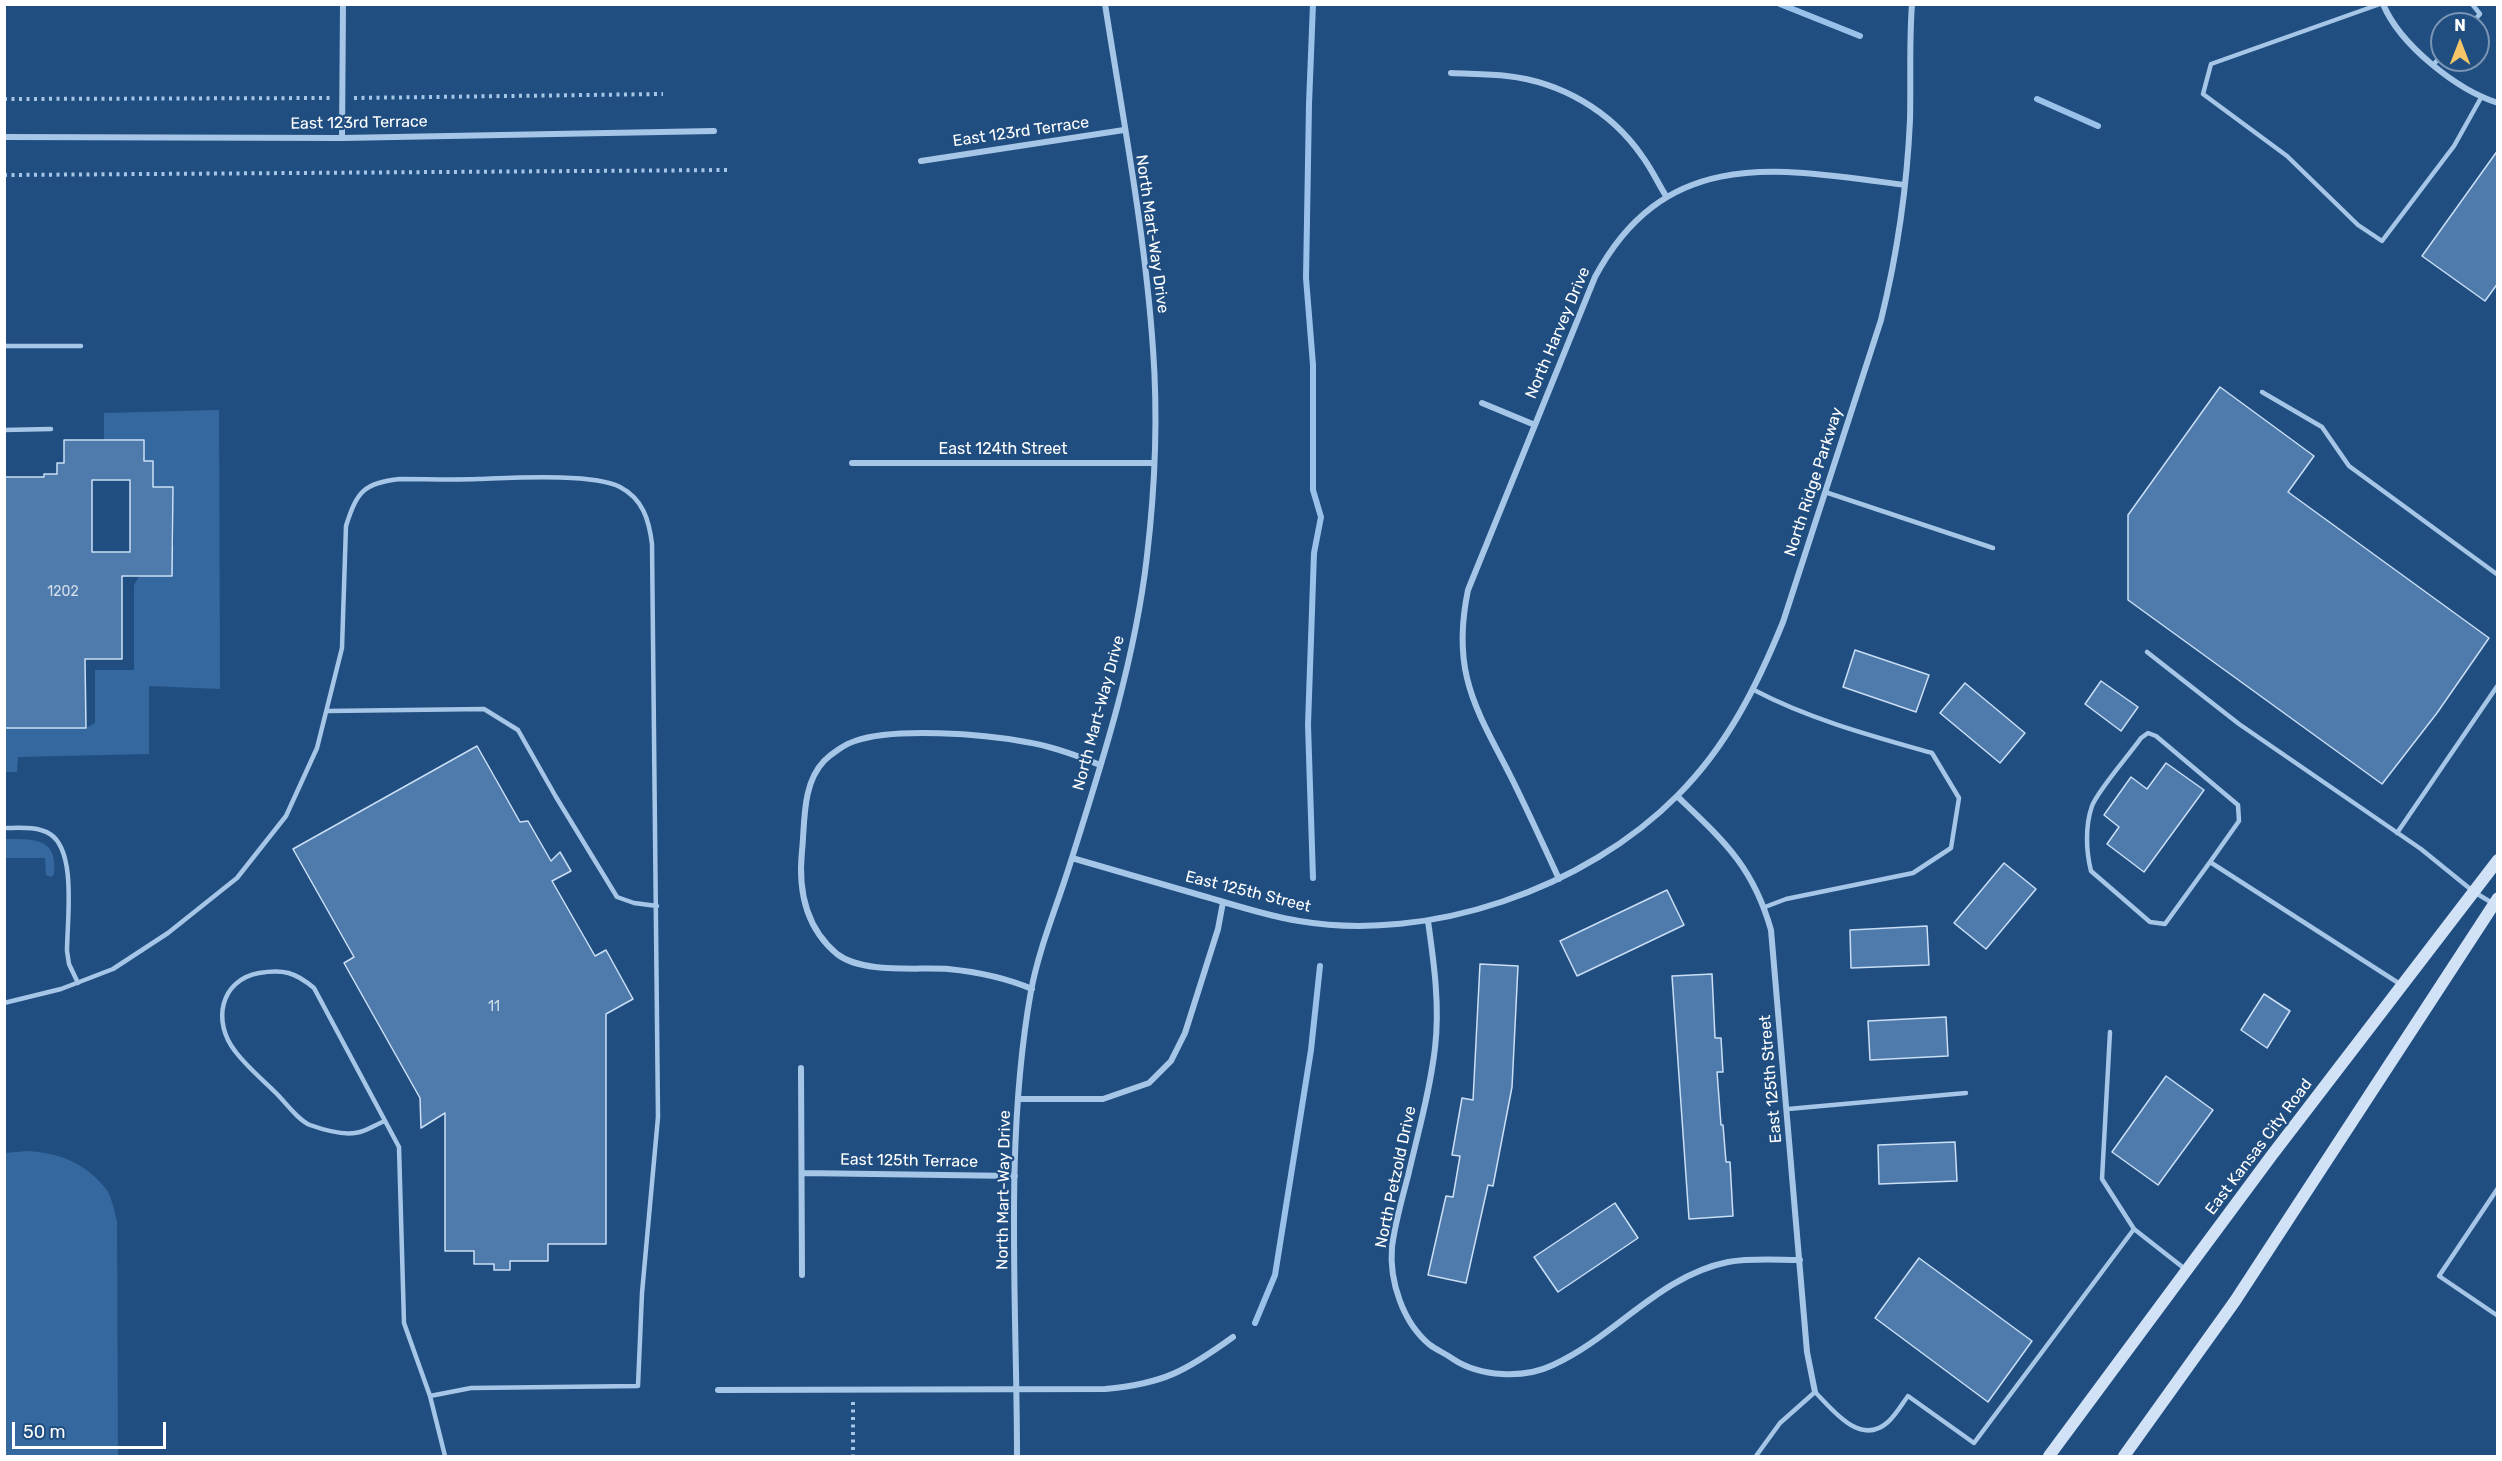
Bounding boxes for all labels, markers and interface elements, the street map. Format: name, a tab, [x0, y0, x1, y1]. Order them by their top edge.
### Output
north arrow	[2430, 12, 2490, 72]
text: N	[2454, 16, 2466, 35]
street label: East 123rd Terrace	[290, 112, 428, 134]
street label: East 123rd Terrace	[952, 113, 1090, 151]
street label: North Mart-Way Drive	[1131, 154, 1173, 314]
street label: North Harvey Drive	[1522, 264, 1594, 402]
street label: North Ridge Parkway	[1781, 405, 1847, 559]
street label: East 124th Street	[938, 439, 1068, 459]
house number: 1202	[47, 584, 79, 600]
street label: North Mart-Way Drive	[1069, 633, 1129, 793]
street label: East 125th Street	[1183, 867, 1313, 917]
house number: 11	[488, 999, 500, 1015]
street label: East 125th Street	[1756, 1014, 1786, 1144]
street label: East Kansas City Road	[2202, 1075, 2316, 1219]
street label: North Petzold Drive	[1372, 1104, 1420, 1250]
street label: North Mart-Way Drive	[993, 1110, 1015, 1270]
street label: East 125th Terrace	[840, 1150, 978, 1172]
scale bar	[15, 1410, 170, 1448]
text: 50 m	[23, 1421, 66, 1443]

